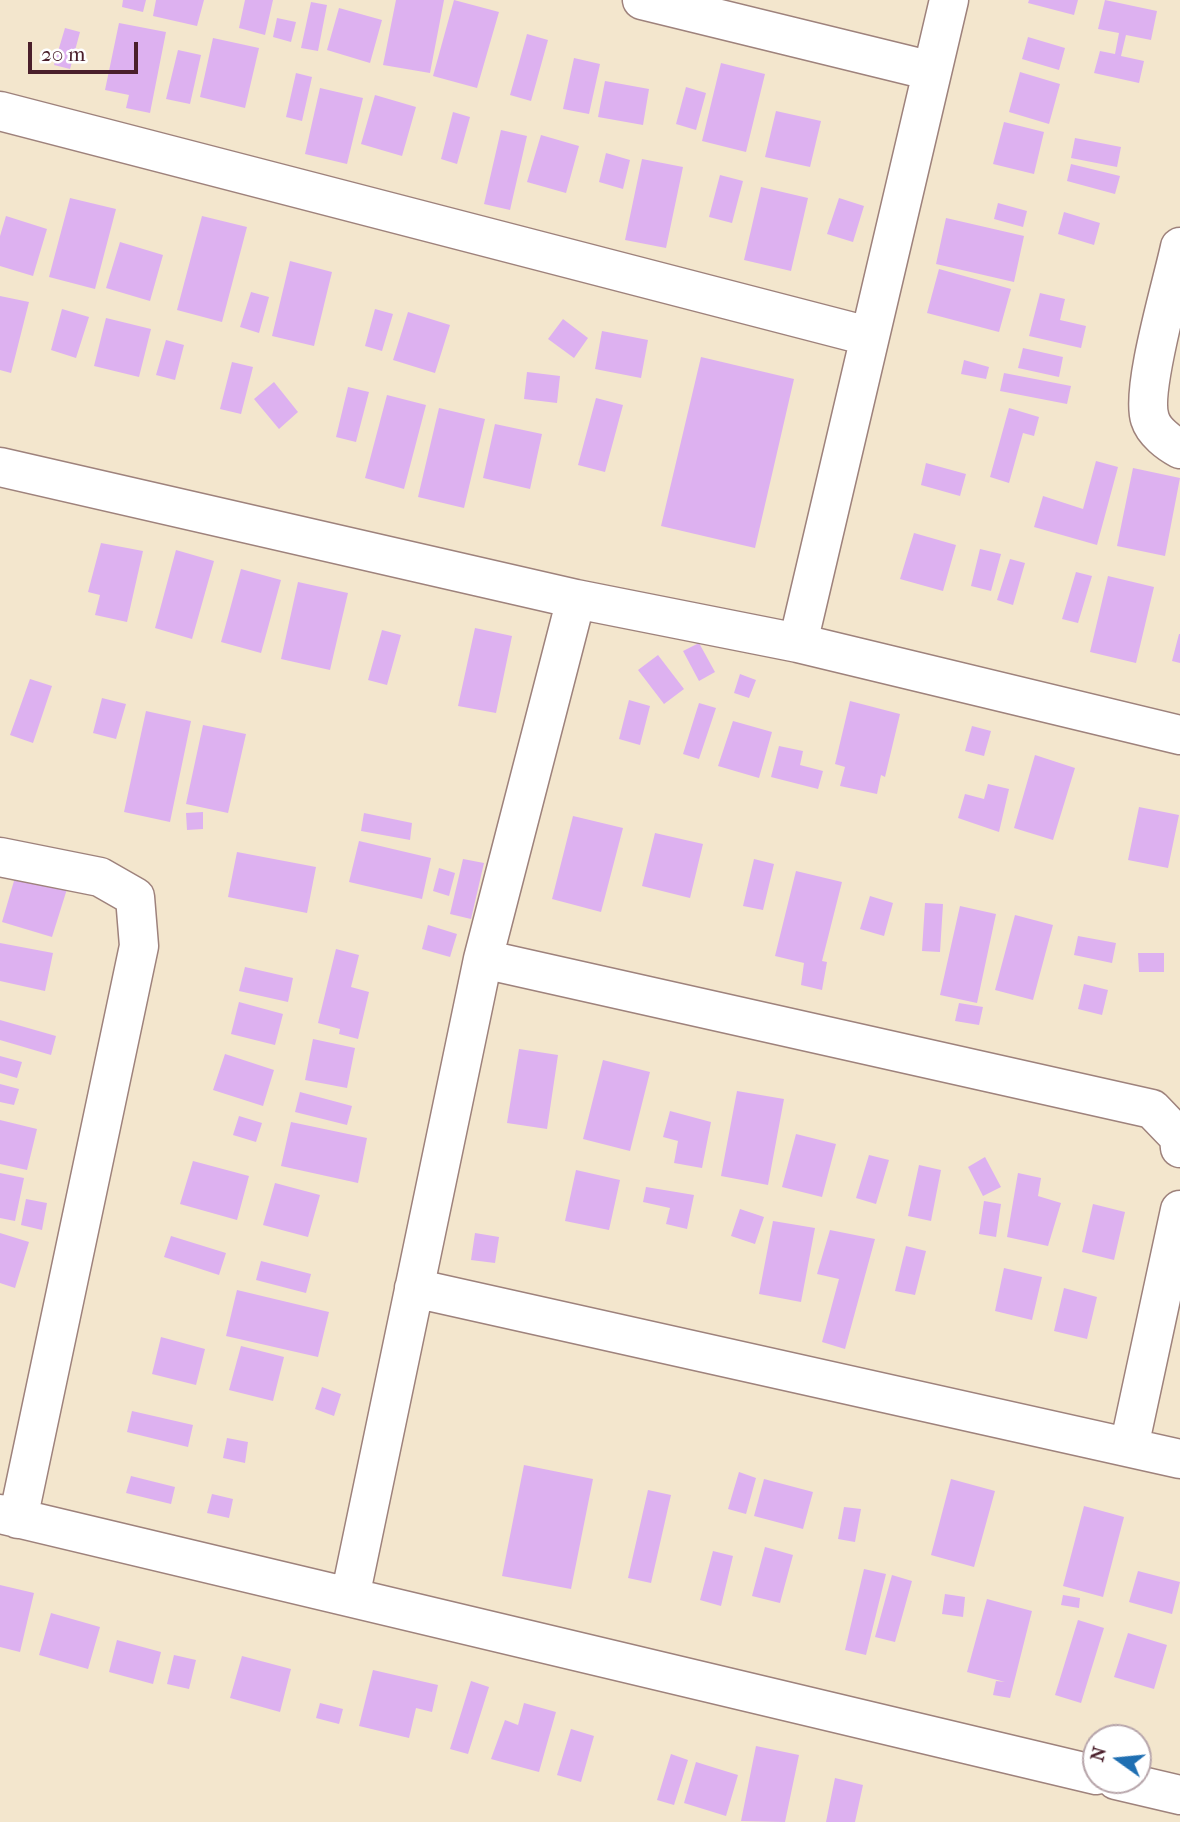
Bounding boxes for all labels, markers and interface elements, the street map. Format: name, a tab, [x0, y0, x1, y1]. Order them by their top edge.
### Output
scale bar	[32, 28, 142, 72]
text: 20 m	[41, 42, 85, 66]
north arrow	[1082, 1724, 1152, 1794]
text: N	[1086, 1744, 1111, 1764]

